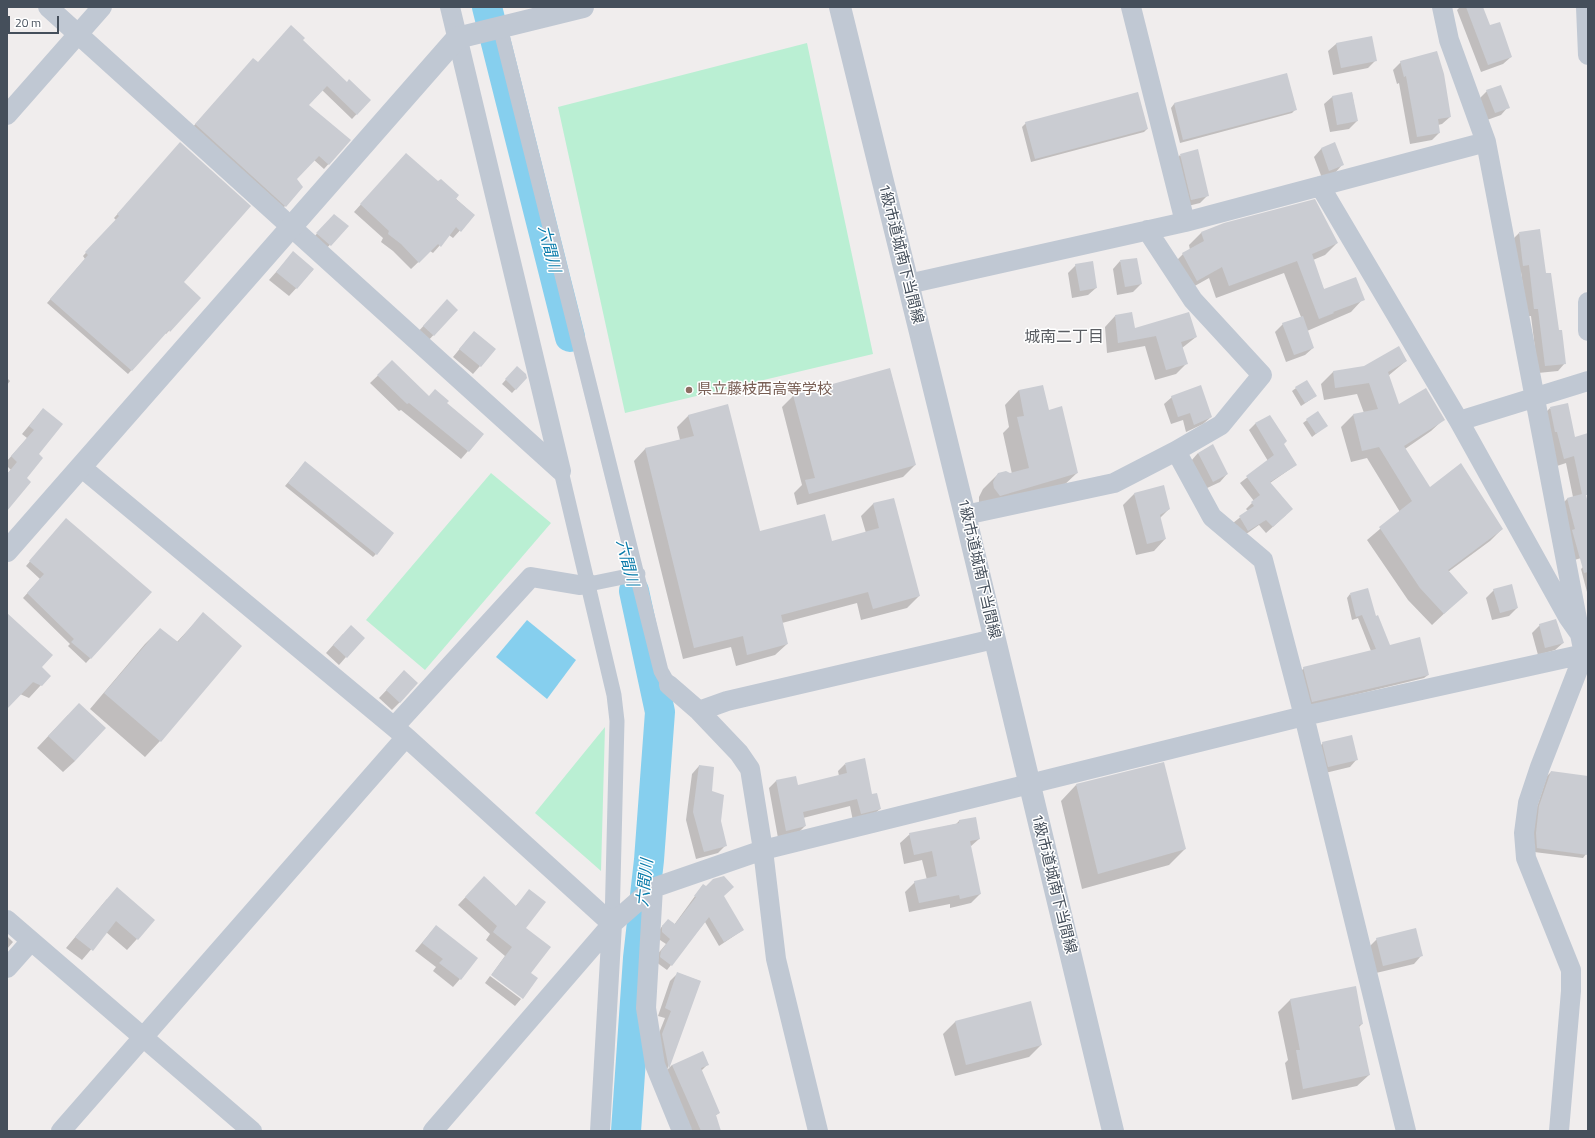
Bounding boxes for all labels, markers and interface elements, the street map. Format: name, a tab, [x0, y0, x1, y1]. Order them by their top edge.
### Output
scale bar	[10, 8, 61, 34]
text: 20 m	[15, 13, 41, 32]
street label: 1級市道城南下当間線	[874, 182, 926, 326]
water label: 六間川	[533, 223, 563, 275]
district label: 城南二丁目	[1024, 328, 1104, 348]
place label: 県立藤枝西高等学校	[697, 381, 832, 399]
marker: 県立藤枝西高等学校	[684, 385, 694, 395]
street label: 1級市道城南下当間線	[953, 497, 1003, 641]
water label: 六間川	[611, 537, 641, 589]
street label: 1級市道城南下当間線	[1027, 812, 1079, 956]
water label: 六間川	[634, 858, 658, 908]

